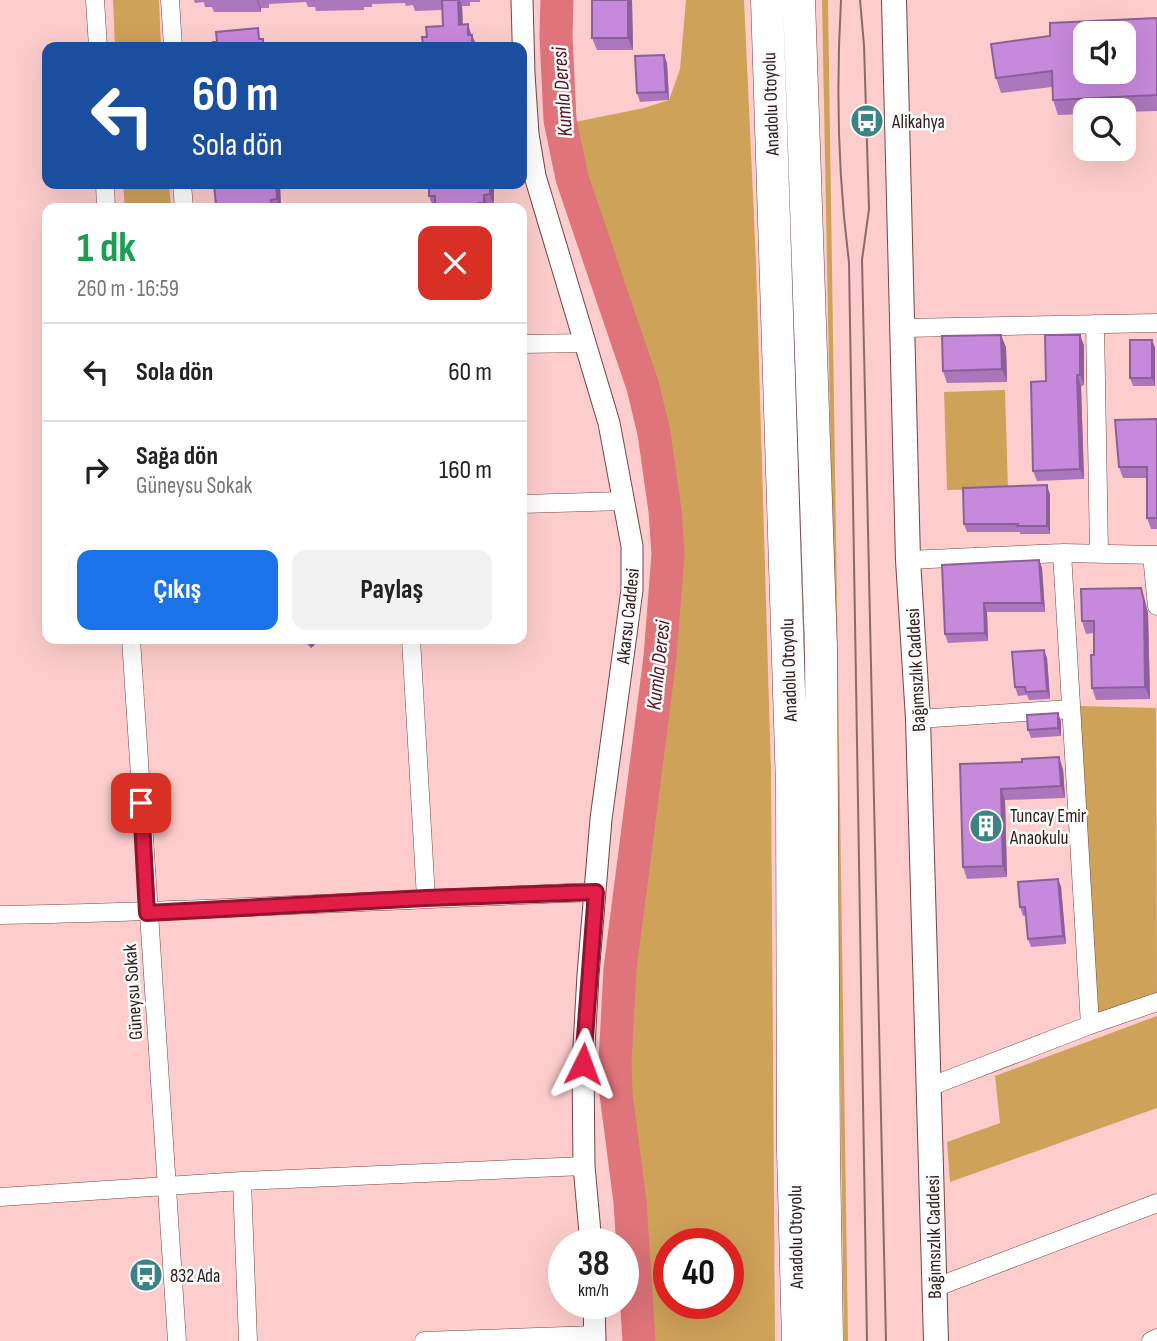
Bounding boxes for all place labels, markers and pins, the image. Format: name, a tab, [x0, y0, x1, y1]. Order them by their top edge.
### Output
bus stop icon: Alikahya	[848, 102, 886, 140]
place label: Alikahya	[891, 111, 945, 134]
pin	[111, 773, 171, 833]
place label: Tuncay Emir Anaokulu	[1009, 805, 1087, 850]
building icon: Tuncay Emir Anaokulu	[967, 807, 1005, 845]
bus stop icon: 832 Ada	[127, 1256, 165, 1294]
place label: 832 Ada	[170, 1265, 220, 1288]

